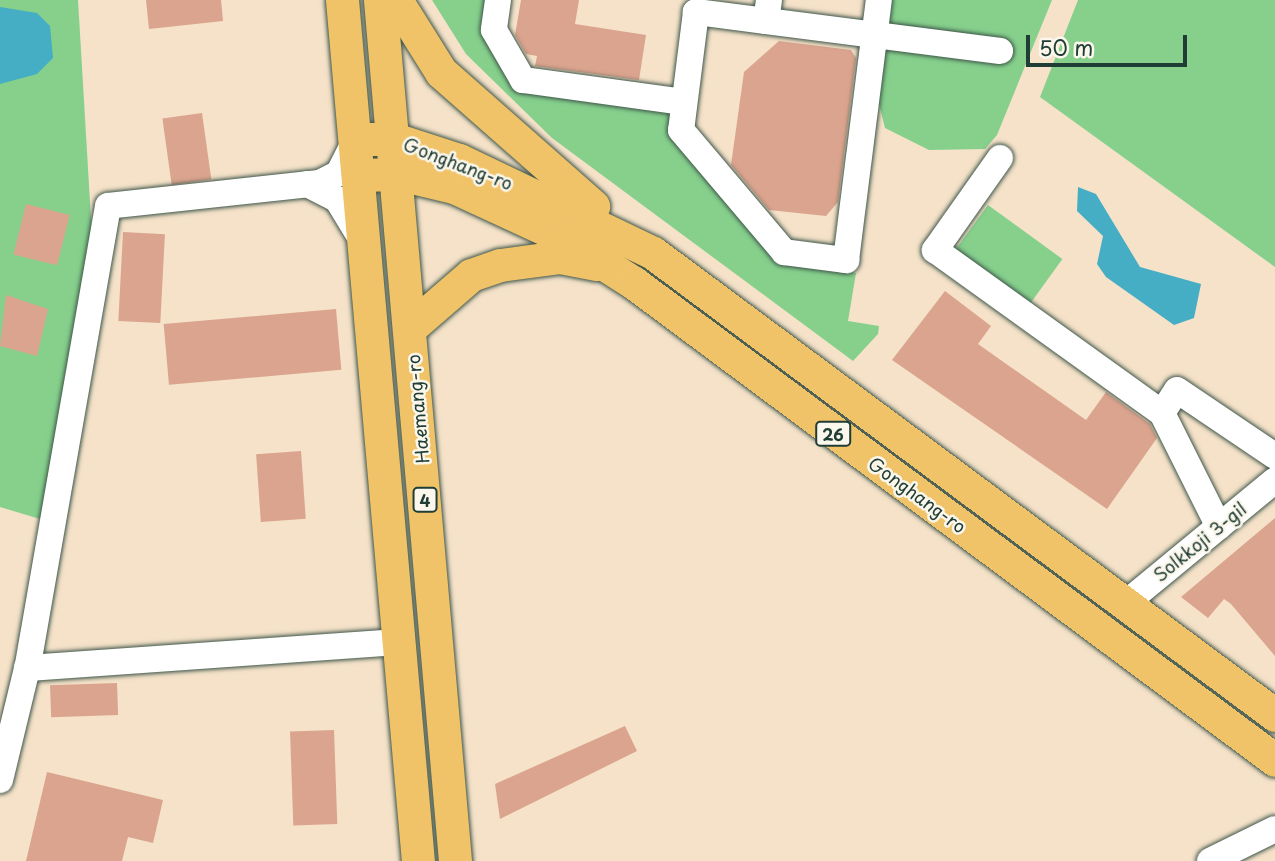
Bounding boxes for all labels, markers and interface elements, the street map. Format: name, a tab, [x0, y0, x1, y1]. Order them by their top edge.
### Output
scale bar	[1030, 21, 1191, 65]
text: 50 m	[1039, 31, 1093, 63]
street label: Gonghang-ro	[400, 133, 516, 195]
street label: Haemang-ro	[402, 354, 434, 464]
road number: 26	[814, 422, 852, 446]
street label: Gonghang-ro	[864, 452, 970, 538]
road number: 4	[411, 488, 439, 512]
street label: Solkkoji 3-gil	[1149, 498, 1251, 586]

